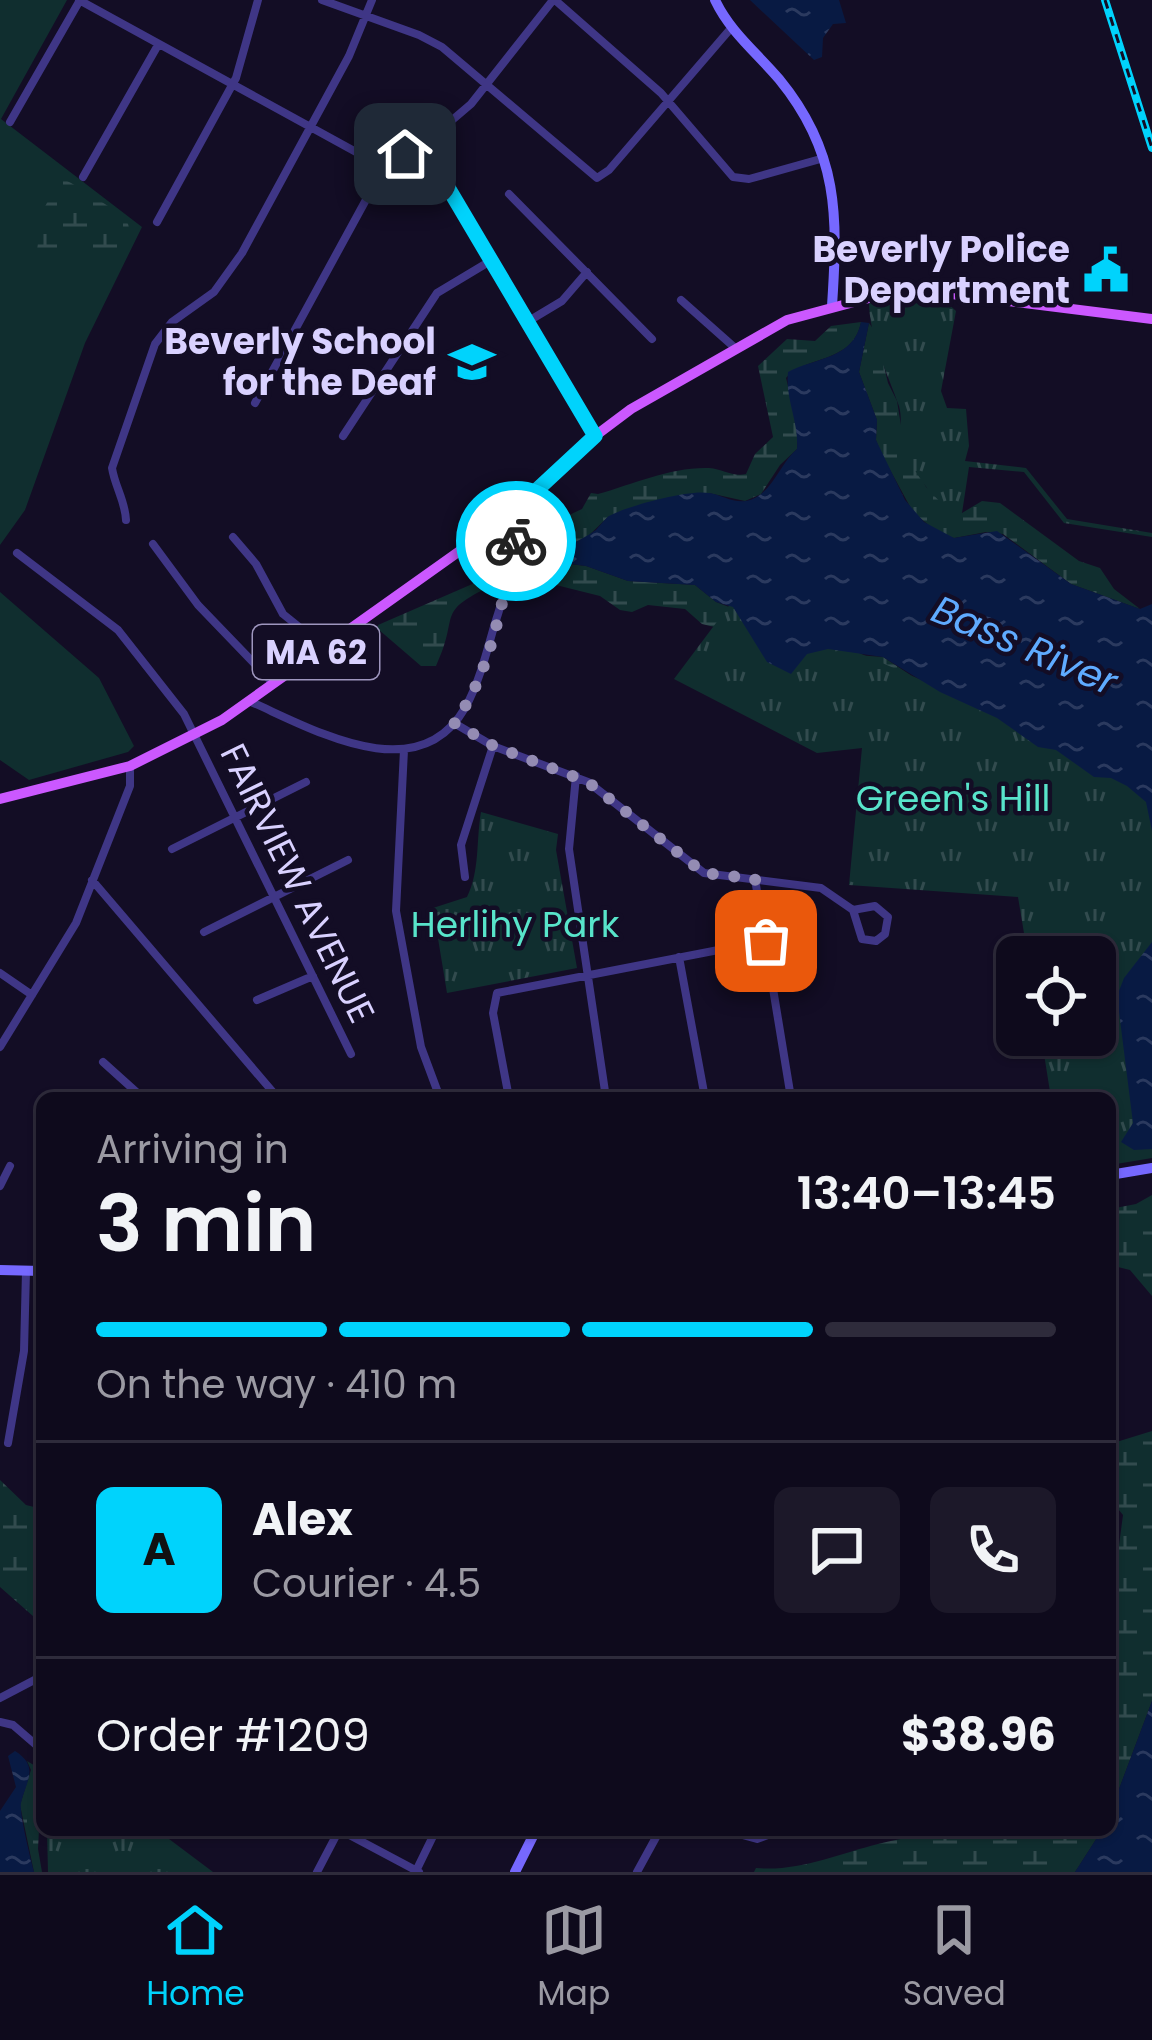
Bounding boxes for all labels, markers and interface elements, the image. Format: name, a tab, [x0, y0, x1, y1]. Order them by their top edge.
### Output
pin	[354, 103, 456, 205]
icon: home	[372, 121, 438, 187]
place label: Beverly Police Department	[812, 224, 1070, 316]
public building icon: Beverly Police Department	[1081, 245, 1131, 295]
place label: Beverly School for the Deaf	[164, 316, 436, 408]
school or university icon: Beverly School for the Deaf	[447, 337, 497, 387]
courier	[456, 481, 576, 601]
icon: bike	[483, 508, 549, 574]
water label: Bass River	[924, 582, 1127, 710]
road number: MA 62	[253, 625, 379, 679]
street label: FAIRVIEW AVENUE	[208, 735, 387, 1031]
park label: Green's Hill	[856, 773, 1050, 824]
pin	[715, 890, 817, 992]
park label: Herlihy Park	[411, 899, 620, 950]
icon: bag	[733, 908, 799, 974]
map controls	[996, 936, 1116, 1056]
button: locate	[996, 936, 1116, 1056]
text: Arriving in	[96, 1122, 289, 1177]
text: 13:40–13:45	[797, 1162, 1056, 1225]
text: 3 min	[96, 1169, 316, 1278]
text: On the way · 410 m	[96, 1357, 457, 1412]
button: chat	[774, 1487, 900, 1613]
button: phone	[930, 1487, 1056, 1613]
text: Alex	[252, 1488, 353, 1551]
text: A	[142, 1518, 176, 1581]
text: Courier · 4.5	[252, 1556, 481, 1611]
text: Order #1209	[96, 1704, 370, 1767]
text: $38.96	[901, 1704, 1056, 1767]
tab: Home	[146, 1897, 245, 2019]
tab: Map	[537, 1897, 610, 2019]
tab: Saved	[903, 1897, 1006, 2019]

